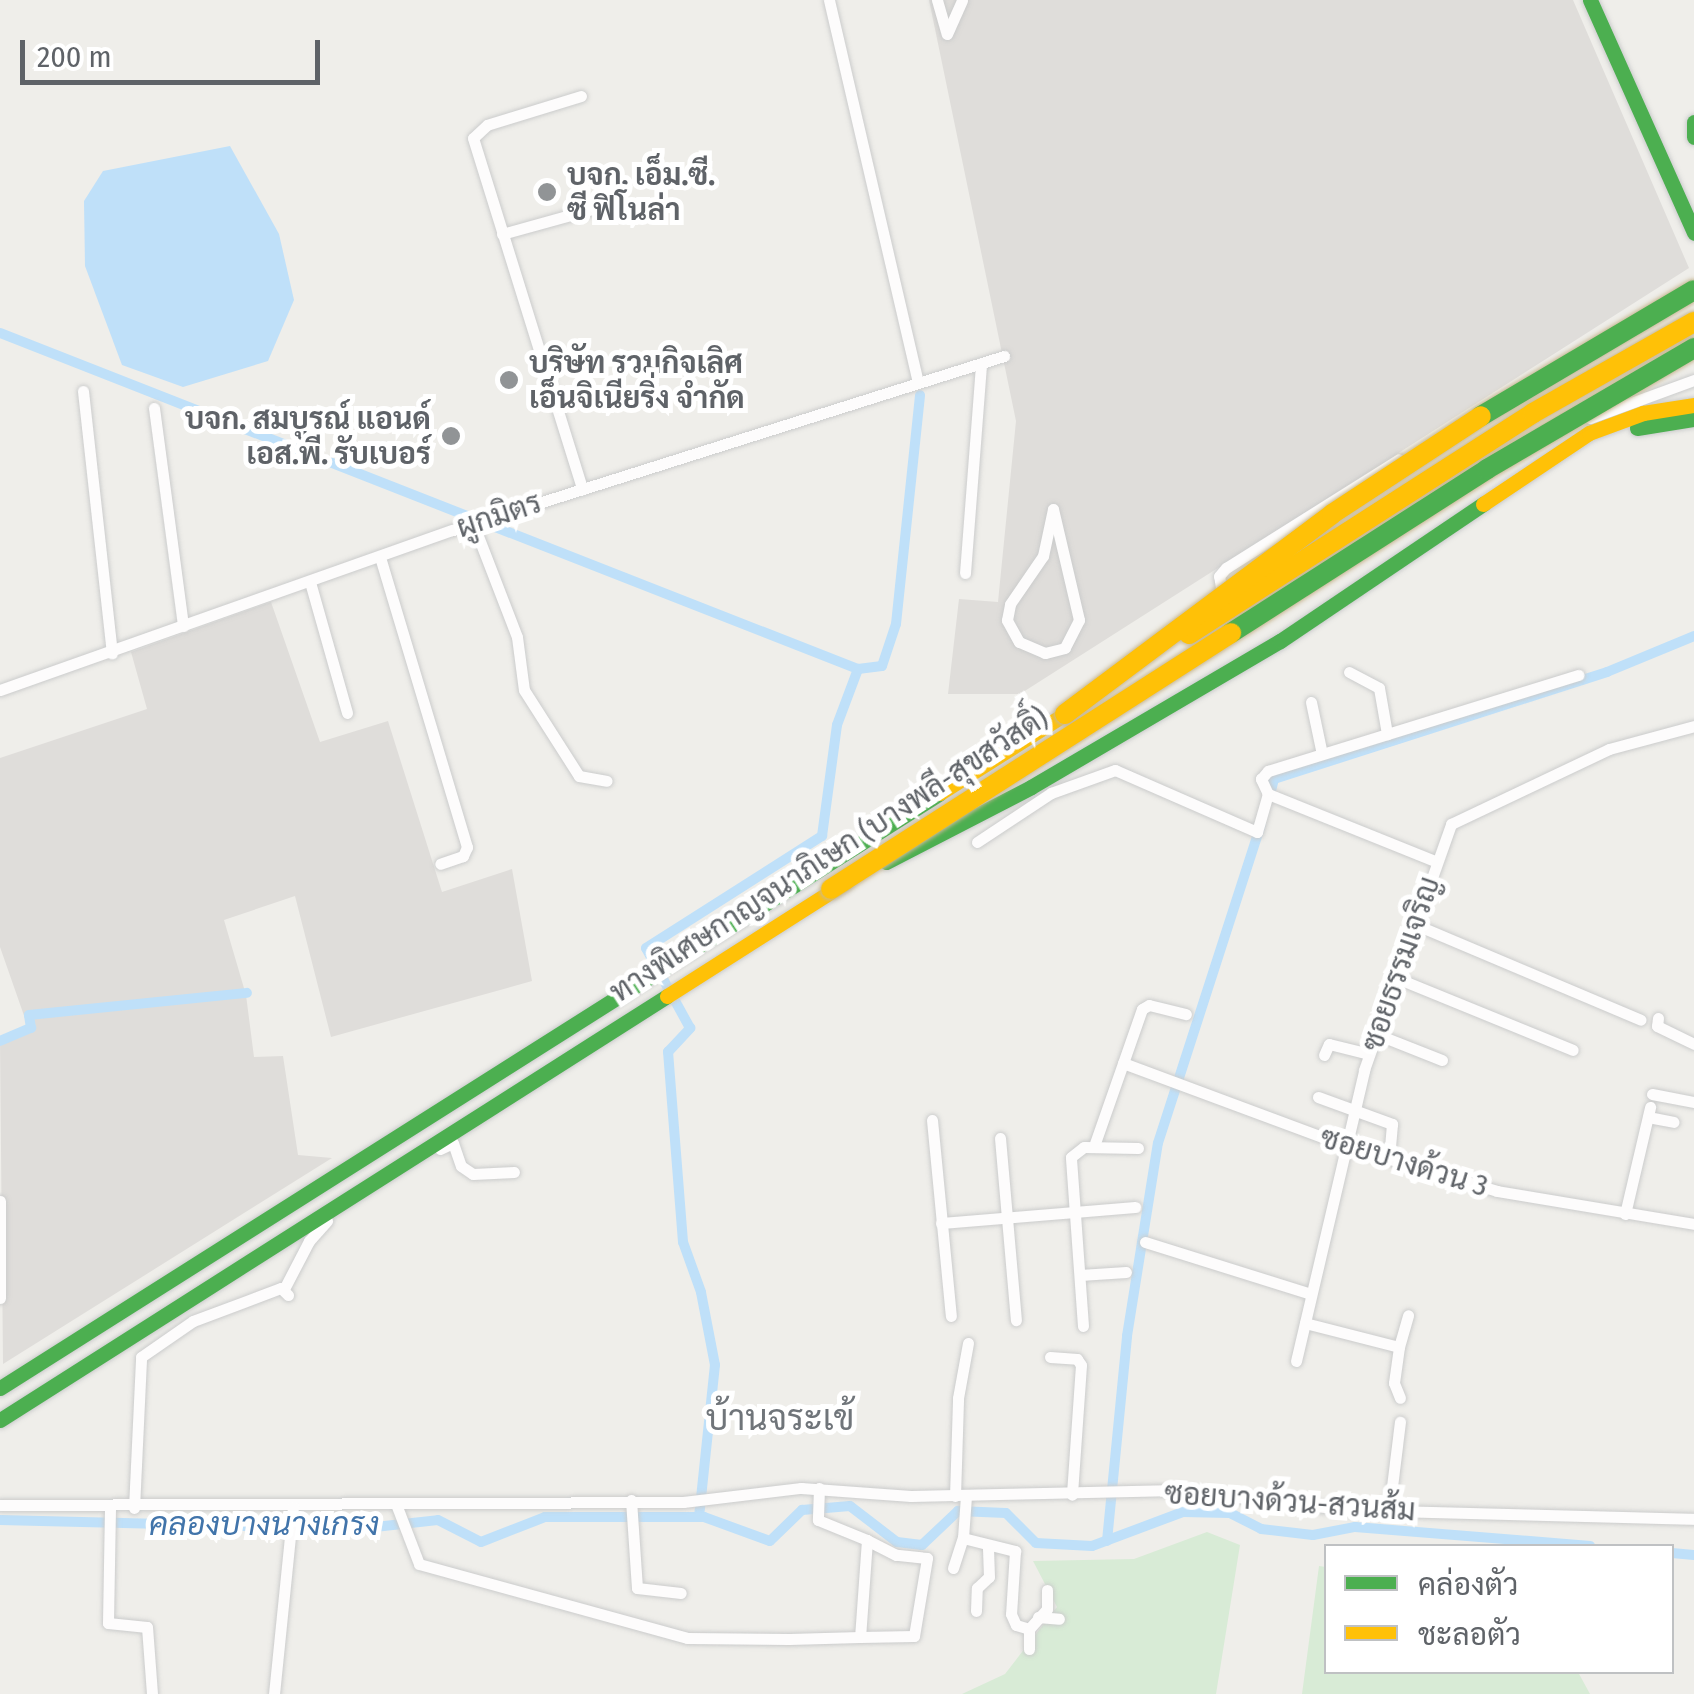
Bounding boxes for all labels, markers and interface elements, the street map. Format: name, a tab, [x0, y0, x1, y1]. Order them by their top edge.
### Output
scale bar	[25, 20, 325, 82]
text: 200 m	[37, 39, 112, 75]
place label: บจก. เอ็ม.ซี. ซี ฟิโนล่า	[567, 157, 715, 228]
marker: บจก. เอ็ม.ซี. ซี ฟิโนล่า	[536, 181, 558, 203]
place label: บริษัท รวมกิจเลิศ เอ็นจิเนียริ่ง จำกัด	[529, 345, 745, 416]
marker: บริษัท รวมกิจเลิศ เอ็นจิเนียริ่ง จำกัด	[498, 369, 520, 391]
place label: บจก. สมบูรณ์ แอนด์ เอส.พี. รับเบอร์	[185, 401, 431, 472]
marker: บจก. สมบูรณ์ แอนด์ เอส.พี. รับเบอร์	[440, 425, 462, 447]
street label: ผูกมิตร	[452, 484, 546, 546]
street label: ทางพิเศษกาญจนาภิเษก (บางพลี-สุขสวัสดิ์)	[603, 700, 1055, 1010]
street label: ซอยธรรมเจริญ	[1354, 872, 1448, 1056]
street label: ซอยบางด้วน 3	[1316, 1119, 1492, 1205]
district label: บ้านจระเข้	[706, 1397, 854, 1439]
street label: ซอยบางด้วน-สวนส้ม	[1163, 1475, 1417, 1529]
water label: คลองบางนางเกรง	[149, 1505, 379, 1543]
legend	[1324, 1544, 1674, 1674]
text: คล่องตัว	[1418, 1567, 1518, 1603]
text: ชะลอตัว	[1418, 1617, 1521, 1653]

